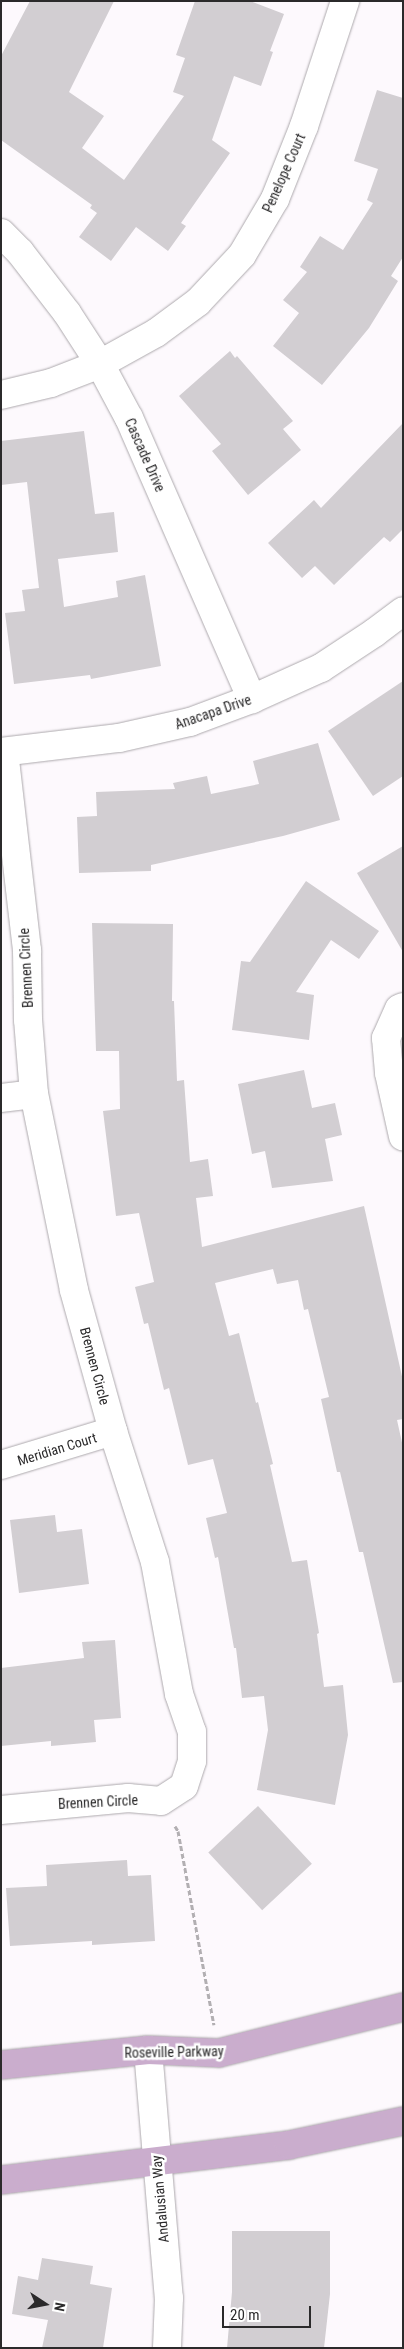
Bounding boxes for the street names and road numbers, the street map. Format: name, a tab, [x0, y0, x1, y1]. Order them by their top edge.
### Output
street label: Penelope Court	[259, 131, 309, 215]
street label: Cascade Drive	[121, 416, 169, 494]
street label: Anacapa Drive	[173, 691, 253, 733]
street label: Brennen Circle	[16, 928, 36, 1008]
street label: Brennen Circle	[77, 1325, 113, 1407]
street label: Meridian Court	[15, 1429, 99, 1469]
street label: Brennen Circle	[58, 1792, 138, 1812]
street label: Roseville Parkway	[124, 2043, 224, 2061]
street label: Andalusian Way	[148, 2155, 172, 2243]

